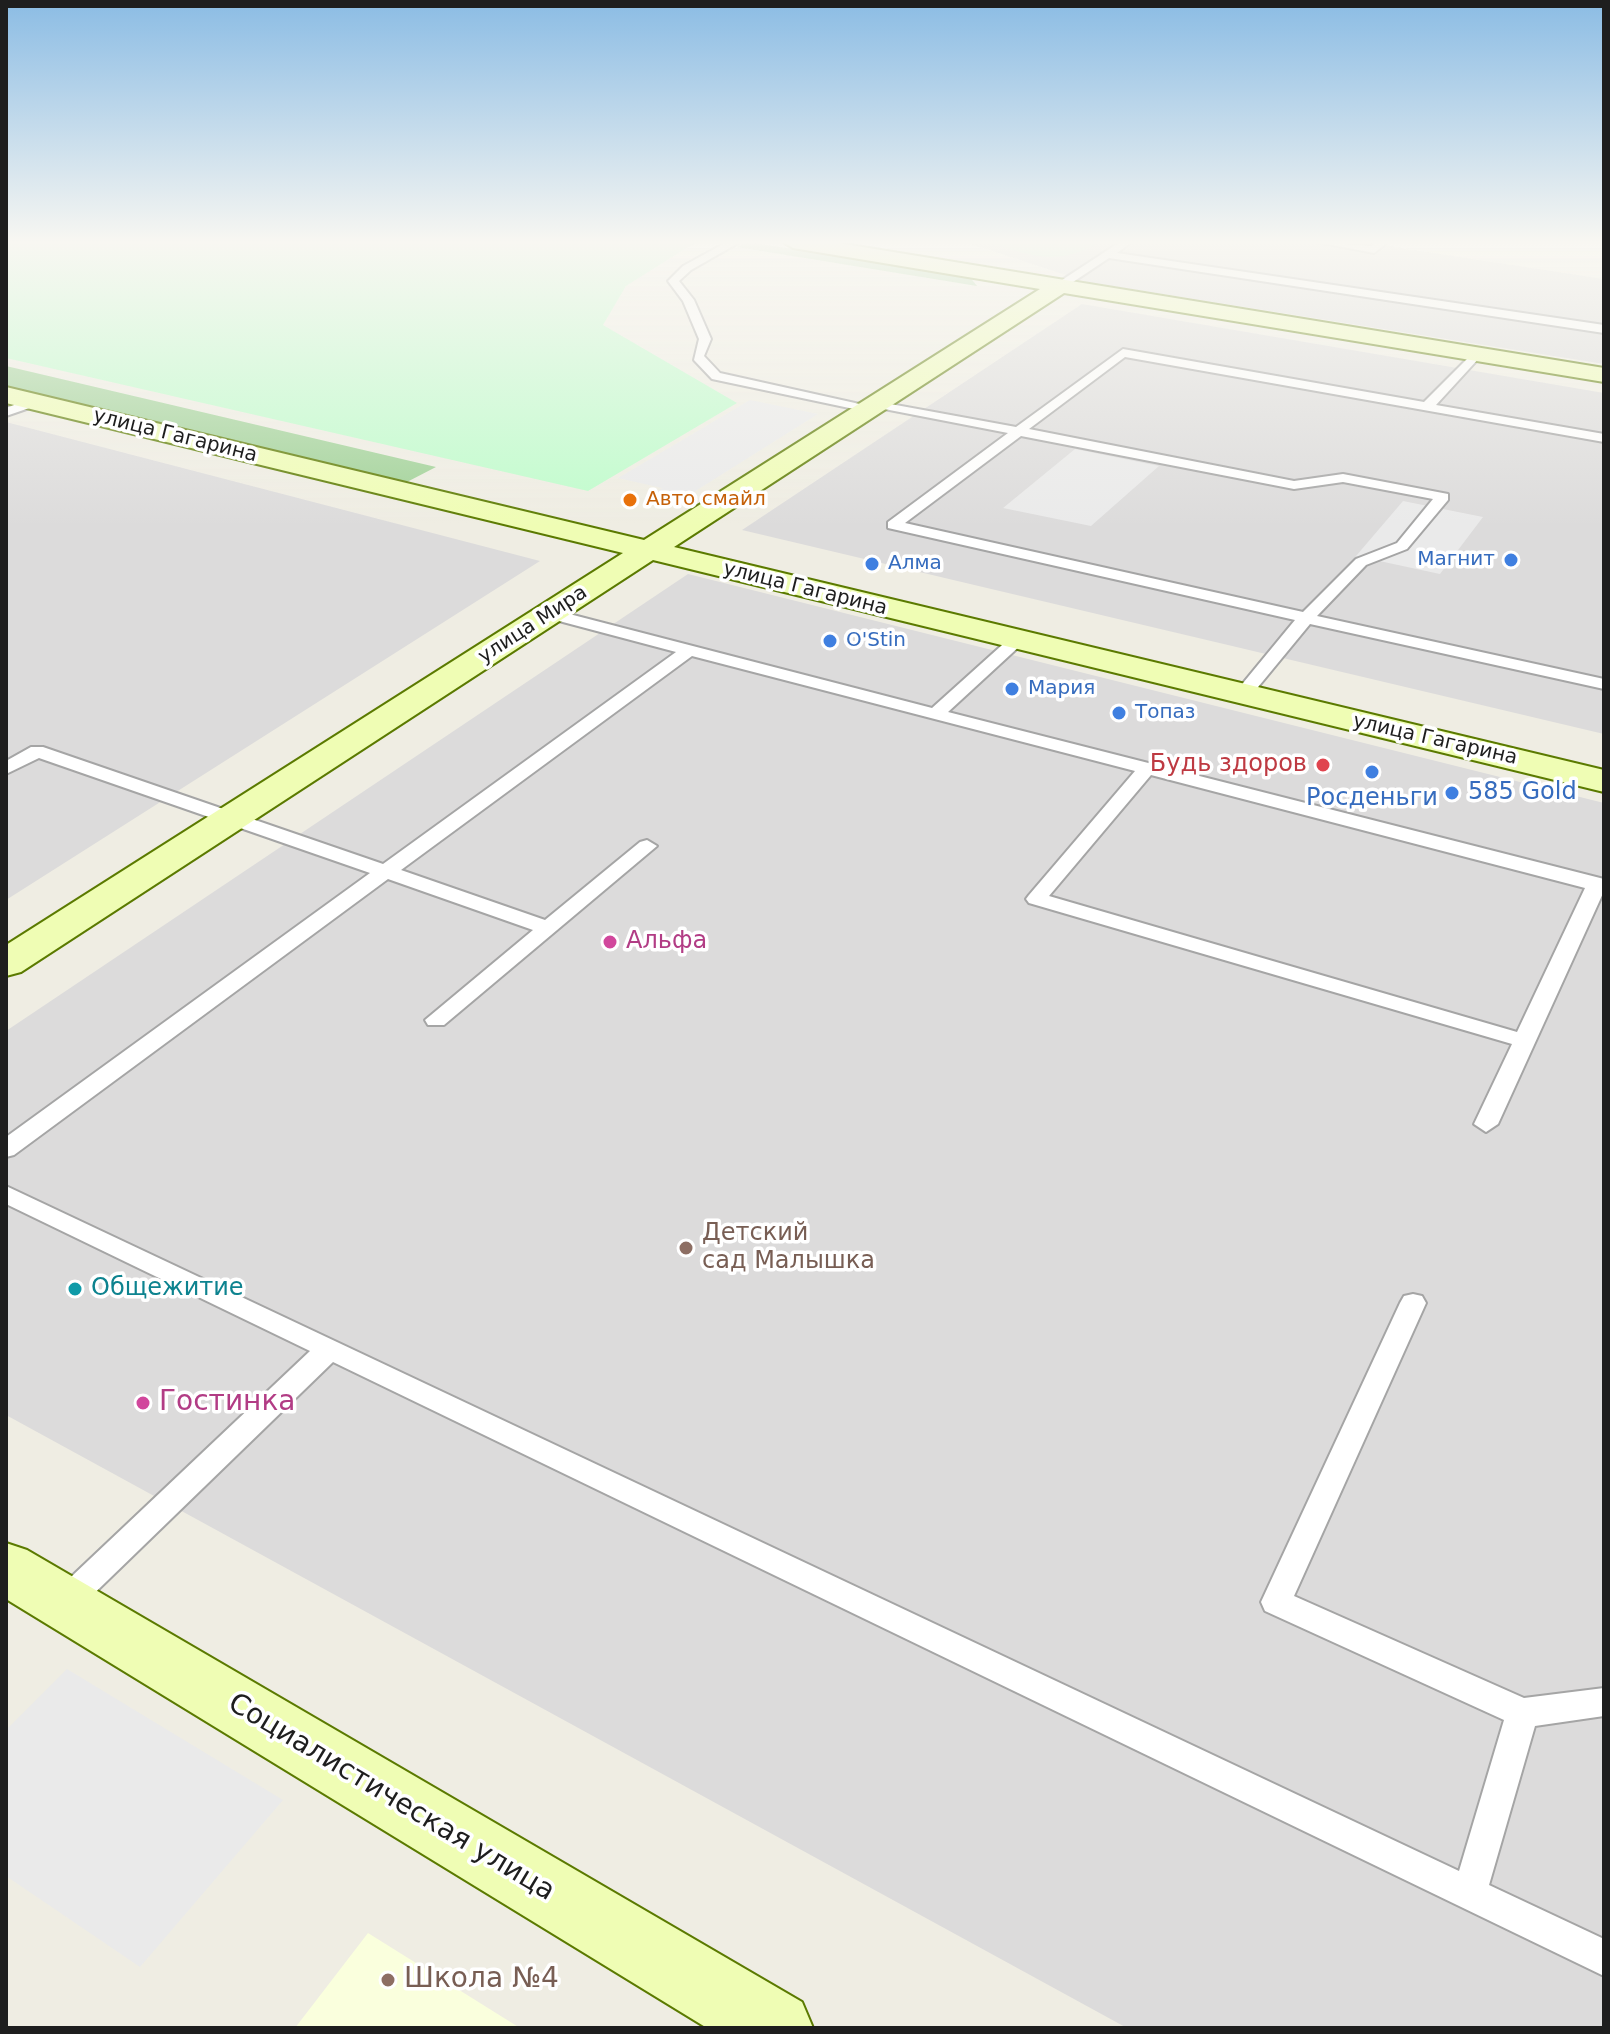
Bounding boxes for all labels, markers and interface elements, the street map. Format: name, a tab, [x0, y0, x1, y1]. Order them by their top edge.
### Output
street label: улица Гагарина	[91, 404, 259, 468]
place label: Авто смайл	[646, 488, 766, 512]
marker: Авто смайл	[621, 491, 639, 509]
place label: Магнит	[1417, 548, 1495, 572]
marker: Магнит	[1502, 551, 1520, 569]
place label: Алма	[888, 552, 942, 576]
marker: Алма	[863, 555, 881, 573]
street label: улица Гагарина	[721, 557, 889, 621]
street label: улица Мира	[474, 581, 592, 669]
place label: O'Stin	[846, 629, 906, 653]
marker: O'Stin	[821, 632, 839, 650]
place label: Мария	[1028, 677, 1095, 701]
marker: Мария	[1003, 680, 1021, 698]
place label: Топаз	[1135, 701, 1195, 725]
marker: Топаз	[1110, 704, 1128, 722]
street label: улица Гагарина	[1350, 709, 1520, 771]
place label: Будь здоров	[1150, 751, 1307, 779]
marker: Будь здоров	[1314, 756, 1332, 774]
marker: Росденьги	[1363, 763, 1381, 781]
place label: 585 Gold	[1468, 779, 1577, 807]
marker: 585 Gold	[1443, 784, 1461, 802]
place label: Росденьги	[1306, 785, 1438, 813]
place label: Альфа	[626, 928, 707, 956]
marker: Альфа	[601, 933, 619, 951]
place label: Детский сад Малышка	[702, 1220, 875, 1276]
marker: Детский сад Малышка	[677, 1239, 695, 1257]
place label: Общежитие	[91, 1275, 244, 1303]
marker: Общежитие	[66, 1280, 84, 1298]
place label: Гостинка	[159, 1386, 295, 1420]
marker: Гостинка	[134, 1394, 152, 1412]
street label: Социалистическая улица	[222, 1687, 560, 1909]
place label: Школа №4	[404, 1963, 559, 1997]
marker: Школа №4	[379, 1971, 397, 1989]

